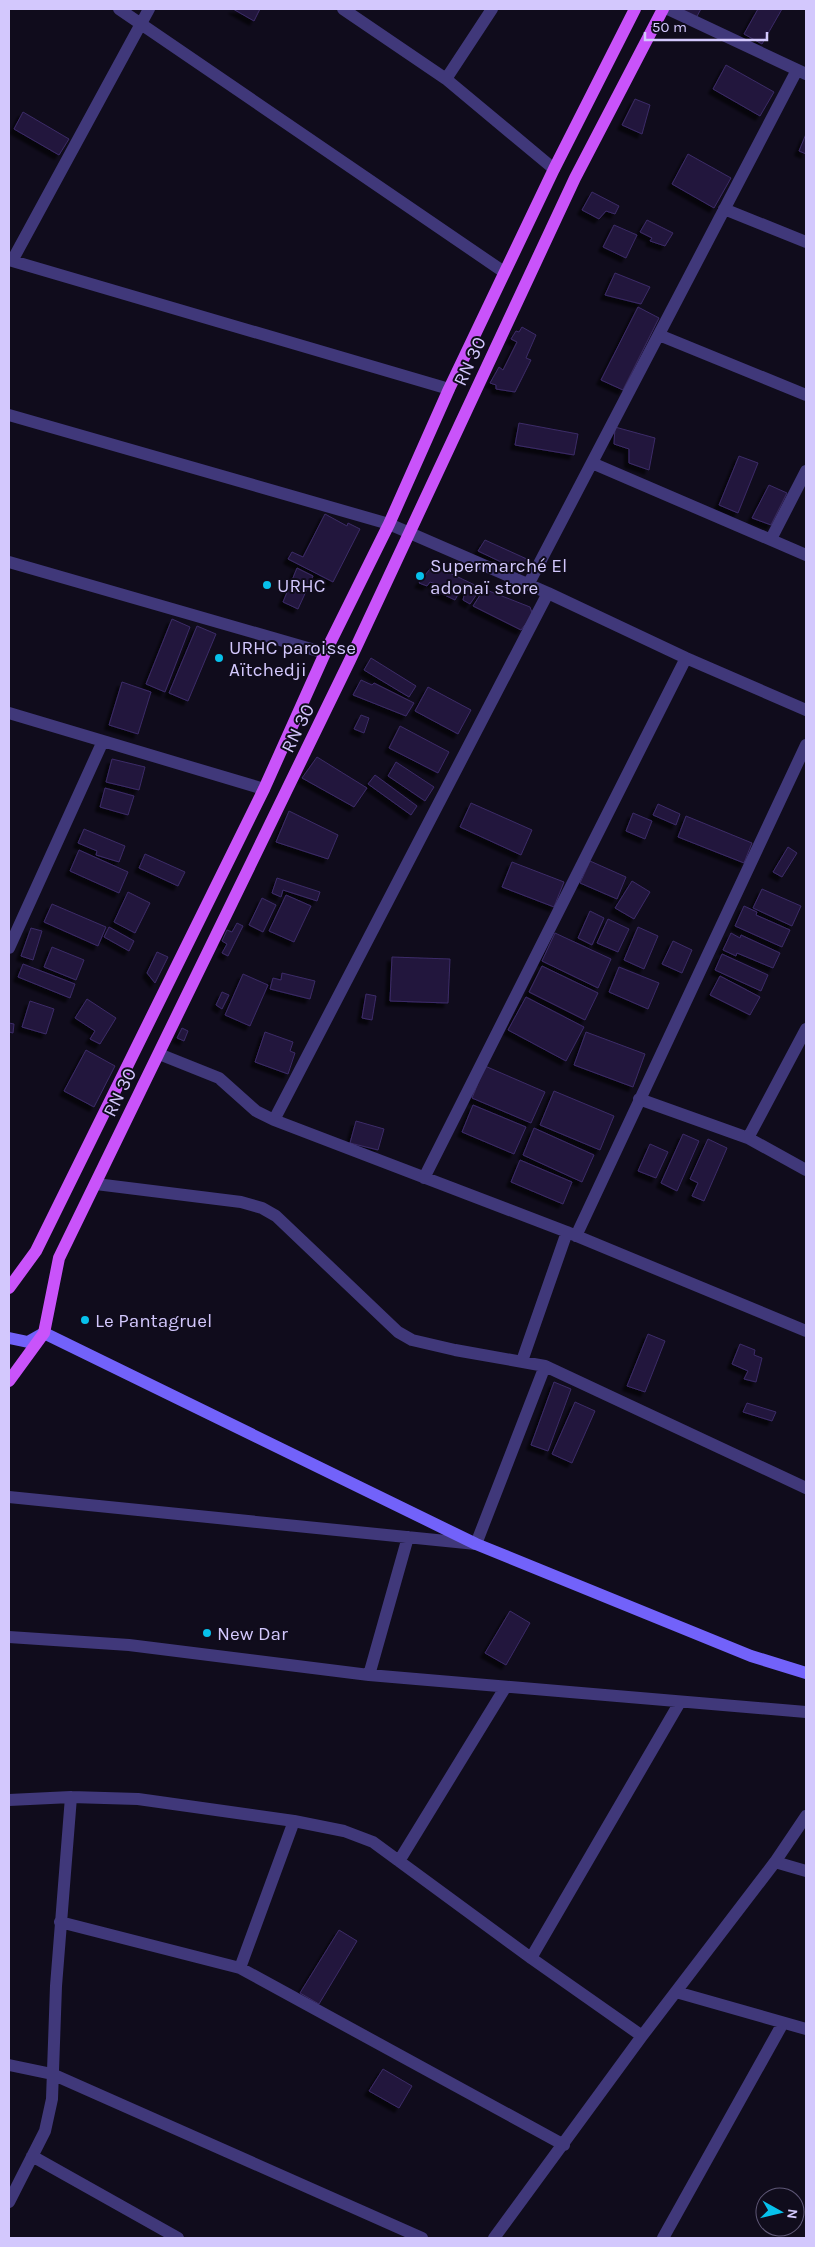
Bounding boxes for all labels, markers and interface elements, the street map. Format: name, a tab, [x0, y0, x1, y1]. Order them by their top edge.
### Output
scale bar	[645, 10, 768, 42]
text: 50 m	[652, 18, 687, 36]
street label: RN 30	[449, 333, 491, 389]
place label: Supermarché El adonaï store	[430, 555, 567, 599]
marker: Supermarché El adonaï store	[414, 570, 426, 582]
place label: URHC	[277, 575, 325, 597]
marker: URHC	[261, 579, 273, 591]
place label: URHC paroisse Aïtchedji	[229, 637, 356, 681]
marker: URHC paroisse Aïtchedji	[213, 652, 225, 664]
street label: RN 30	[277, 700, 319, 756]
street label: RN 30	[99, 1064, 141, 1120]
place label: Le Pantagruel	[95, 1310, 212, 1332]
marker: Le Pantagruel	[79, 1314, 91, 1326]
place label: New Dar	[217, 1623, 288, 1645]
marker: New Dar	[201, 1627, 213, 1639]
north arrow	[755, 2187, 805, 2237]
text: N	[783, 2208, 801, 2220]

